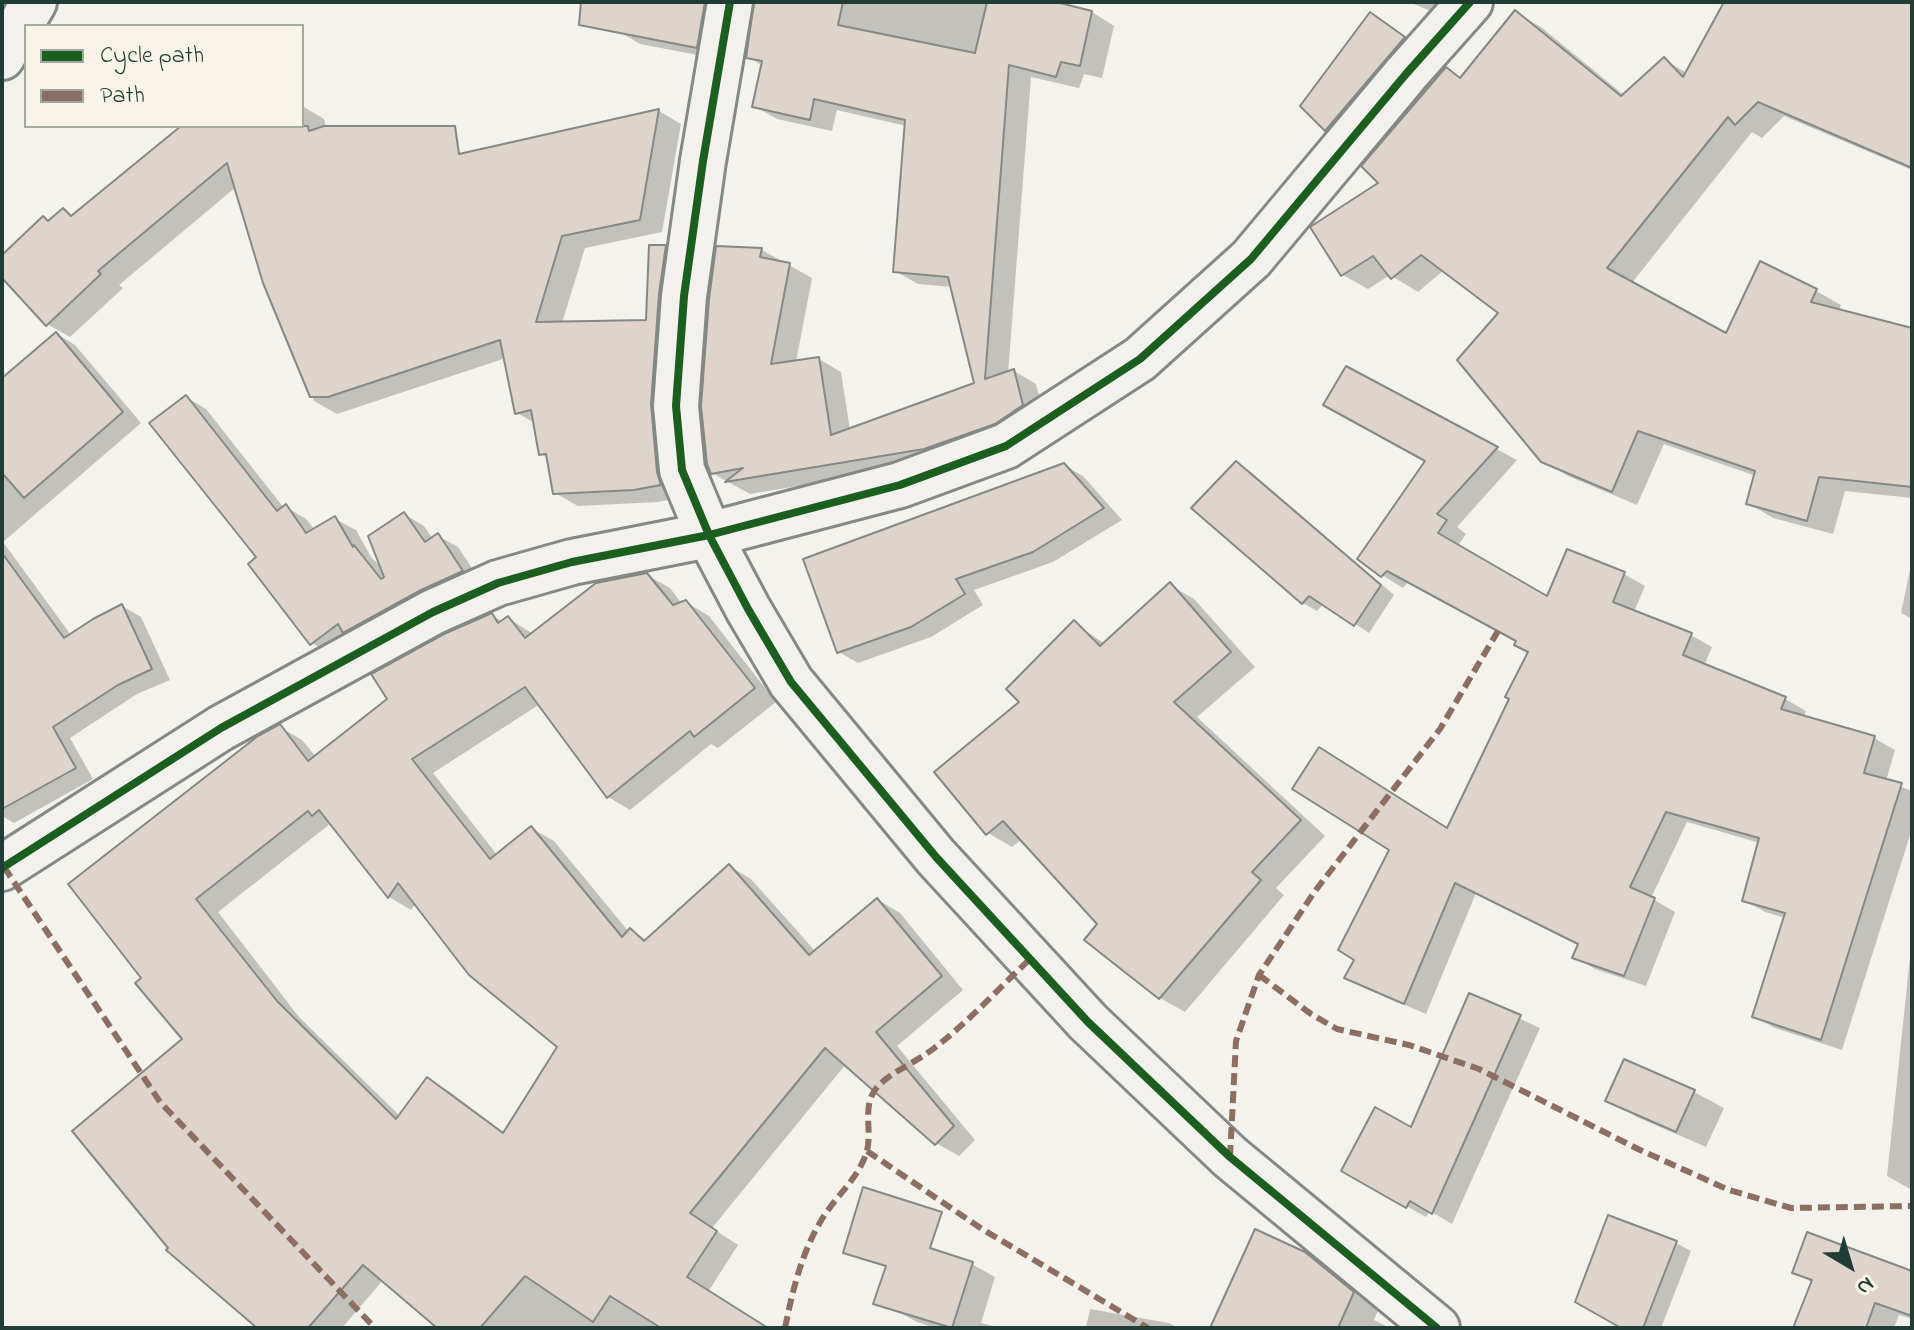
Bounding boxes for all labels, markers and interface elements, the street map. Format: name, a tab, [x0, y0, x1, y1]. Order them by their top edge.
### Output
legend	[24, 24, 304, 128]
text: Cycle path	[100, 39, 204, 74]
text: Path	[100, 79, 145, 114]
north arrow	[1810, 1226, 1890, 1306]
text: N	[1849, 1268, 1880, 1302]

